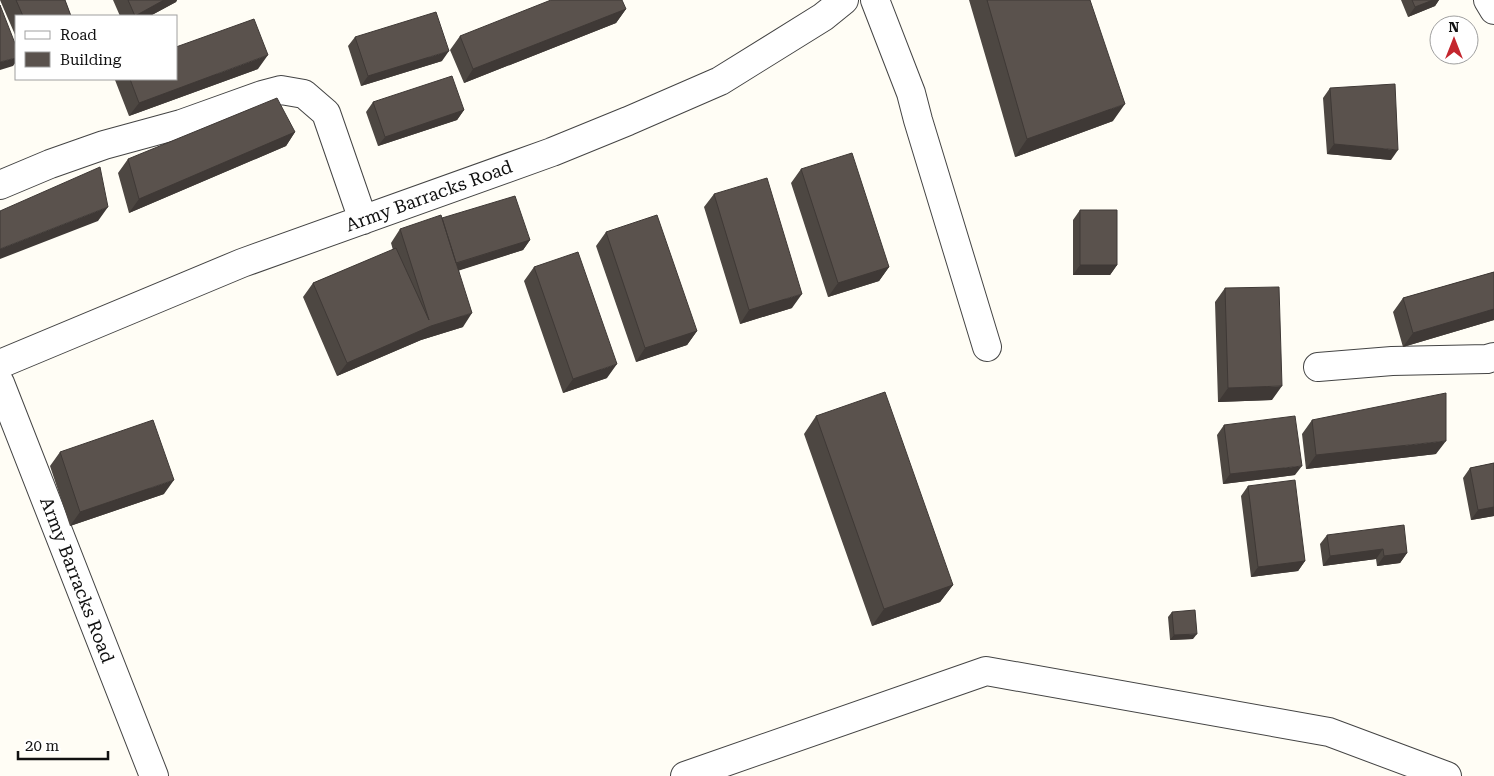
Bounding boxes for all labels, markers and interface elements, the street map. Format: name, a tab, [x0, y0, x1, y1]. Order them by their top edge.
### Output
legend	[15, 15, 178, 80]
north arrow	[1429, 15, 1479, 65]
text: N	[1449, 19, 1460, 35]
text: Road	[60, 26, 97, 44]
text: Building	[60, 51, 122, 69]
street label: Army Barracks Road	[343, 155, 516, 235]
street label: Army Barracks Road	[36, 494, 119, 666]
scale bar	[18, 728, 108, 760]
text: 20 m	[25, 737, 60, 755]

